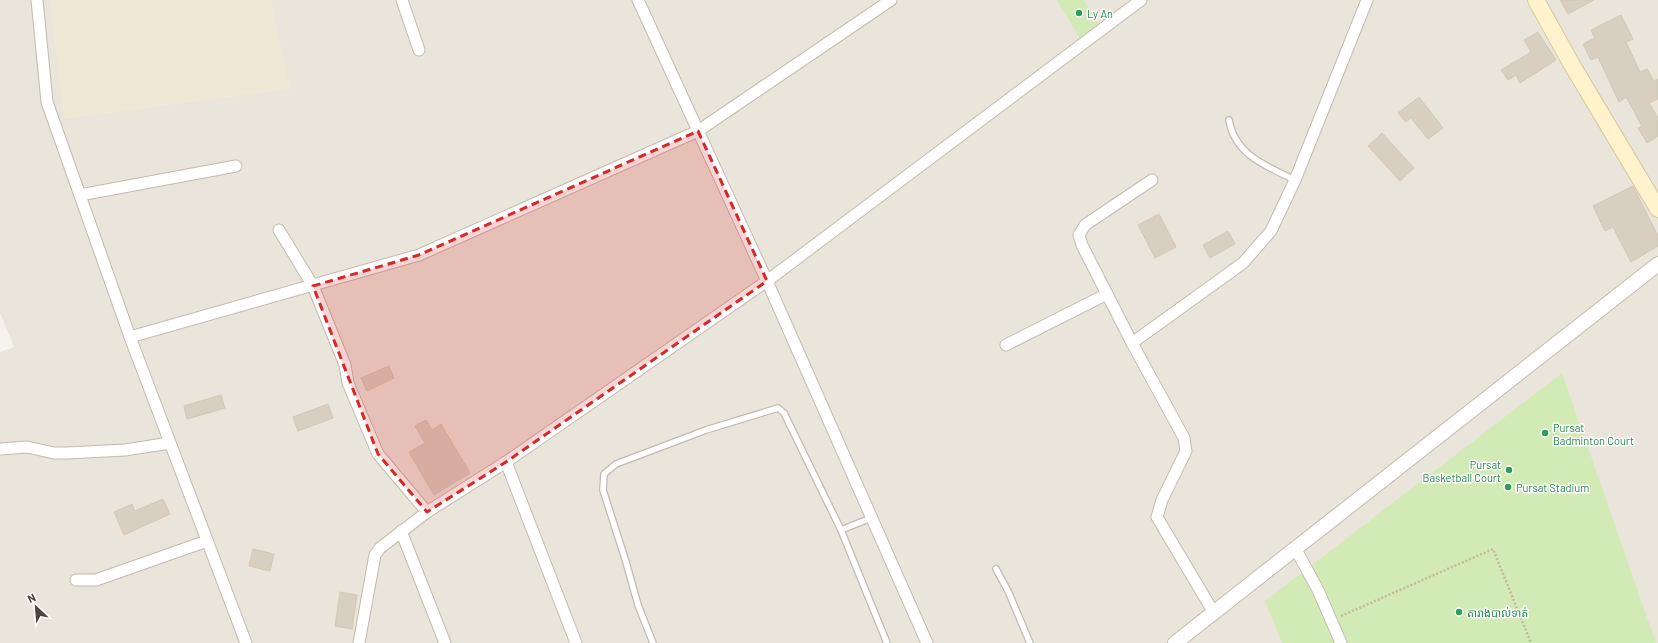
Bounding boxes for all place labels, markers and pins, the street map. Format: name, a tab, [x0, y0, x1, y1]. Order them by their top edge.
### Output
place label: Ly An	[1087, 7, 1113, 20]
marker: Ly An	[1074, 8, 1084, 18]
place label: Pursat Badminton Court	[1553, 421, 1634, 447]
marker: Pursat Badminton Court	[1540, 428, 1550, 438]
place label: Pursat Basketball Court	[1423, 458, 1501, 484]
marker: Pursat Basketball Court	[1504, 465, 1514, 475]
place label: Pursat Stadium	[1516, 481, 1589, 494]
marker: Pursat Stadium	[1503, 482, 1513, 492]
place label: តារាងបាល់ទាត់	[1467, 606, 1528, 619]
marker: តារាងបាល់ទាត់	[1454, 607, 1464, 617]

